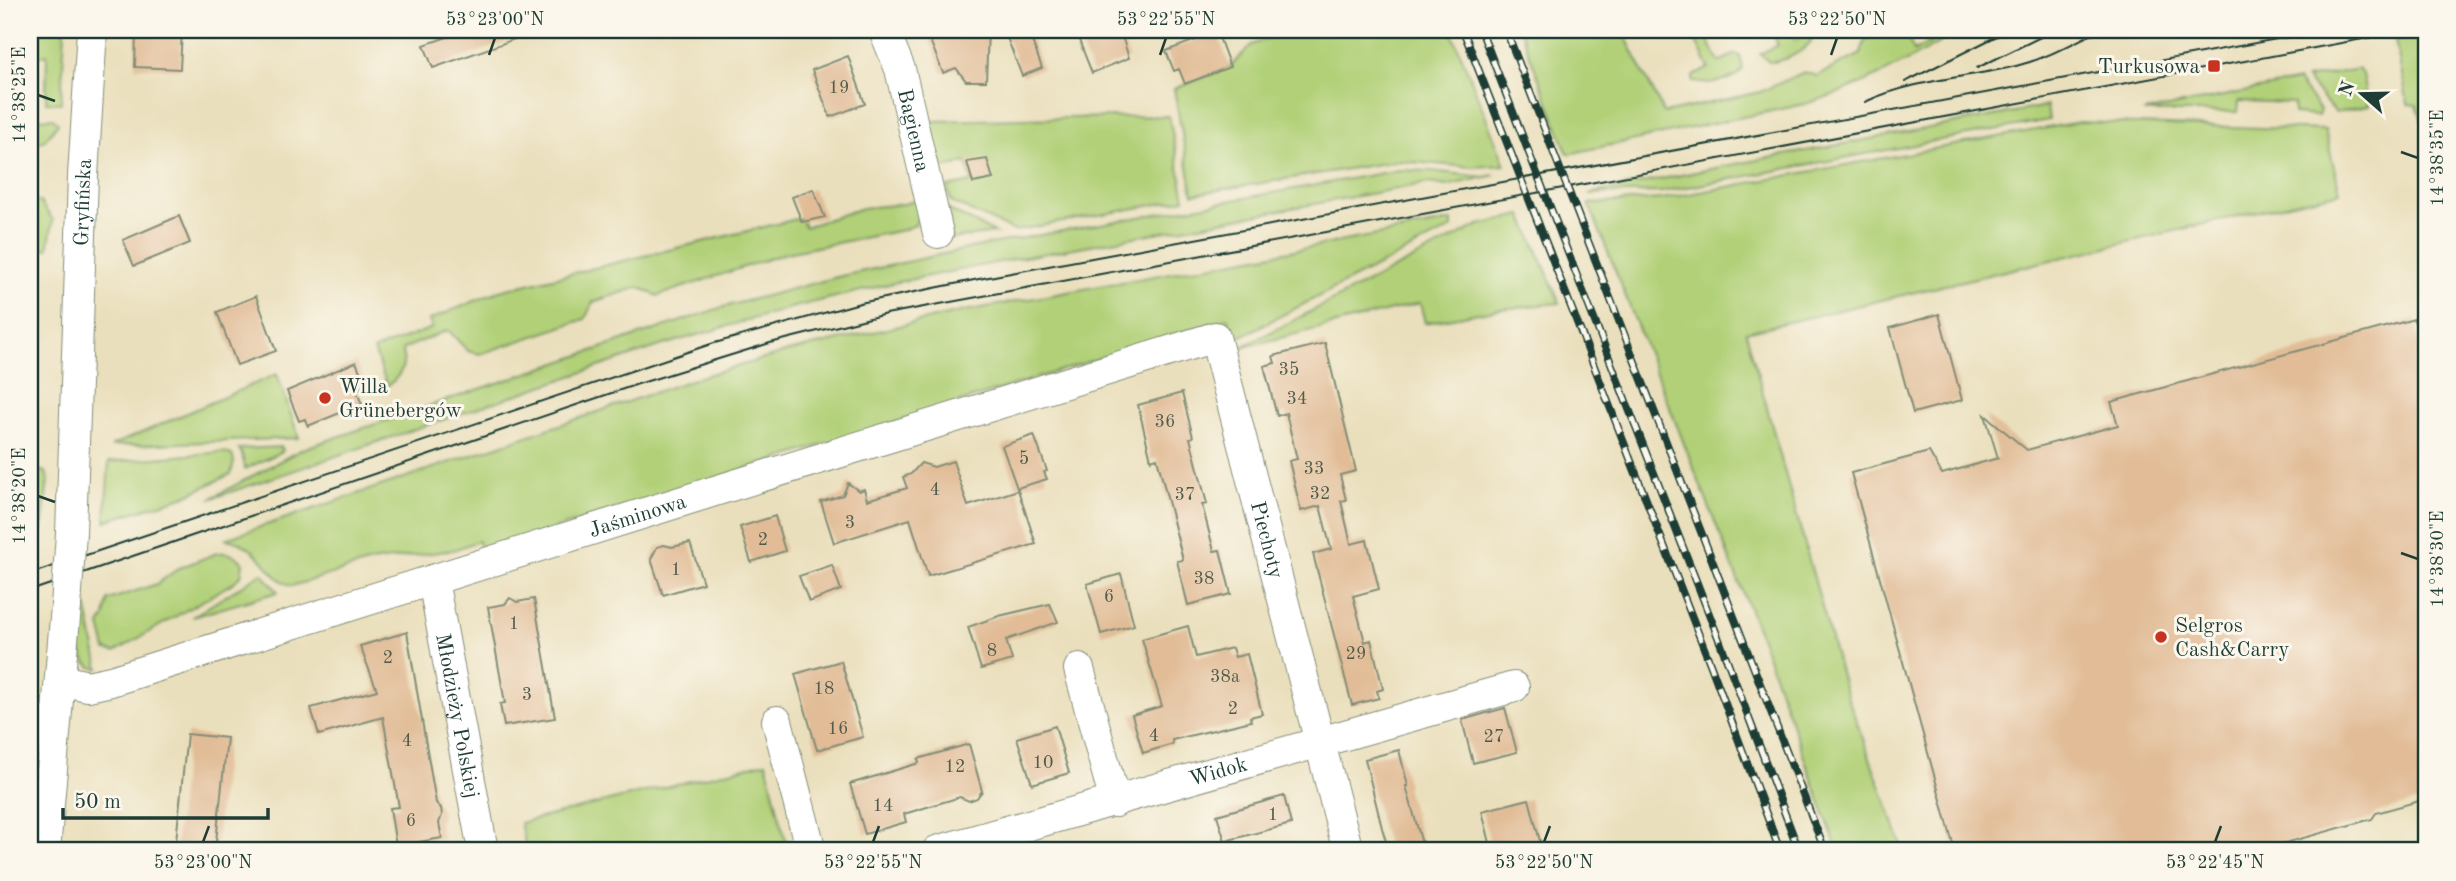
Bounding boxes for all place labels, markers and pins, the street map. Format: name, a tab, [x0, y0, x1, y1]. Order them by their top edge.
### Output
place label: Turkusowa	[2098, 57, 2200, 78]
marker: Turkusowa	[2206, 58, 2222, 74]
place label: Willa Grünebergów	[339, 377, 462, 422]
marker: Willa Grünebergów	[317, 390, 333, 406]
place label: Selgros Cash&Carry	[2175, 616, 2289, 661]
marker: Selgros Cash&Carry	[2153, 629, 2169, 645]

